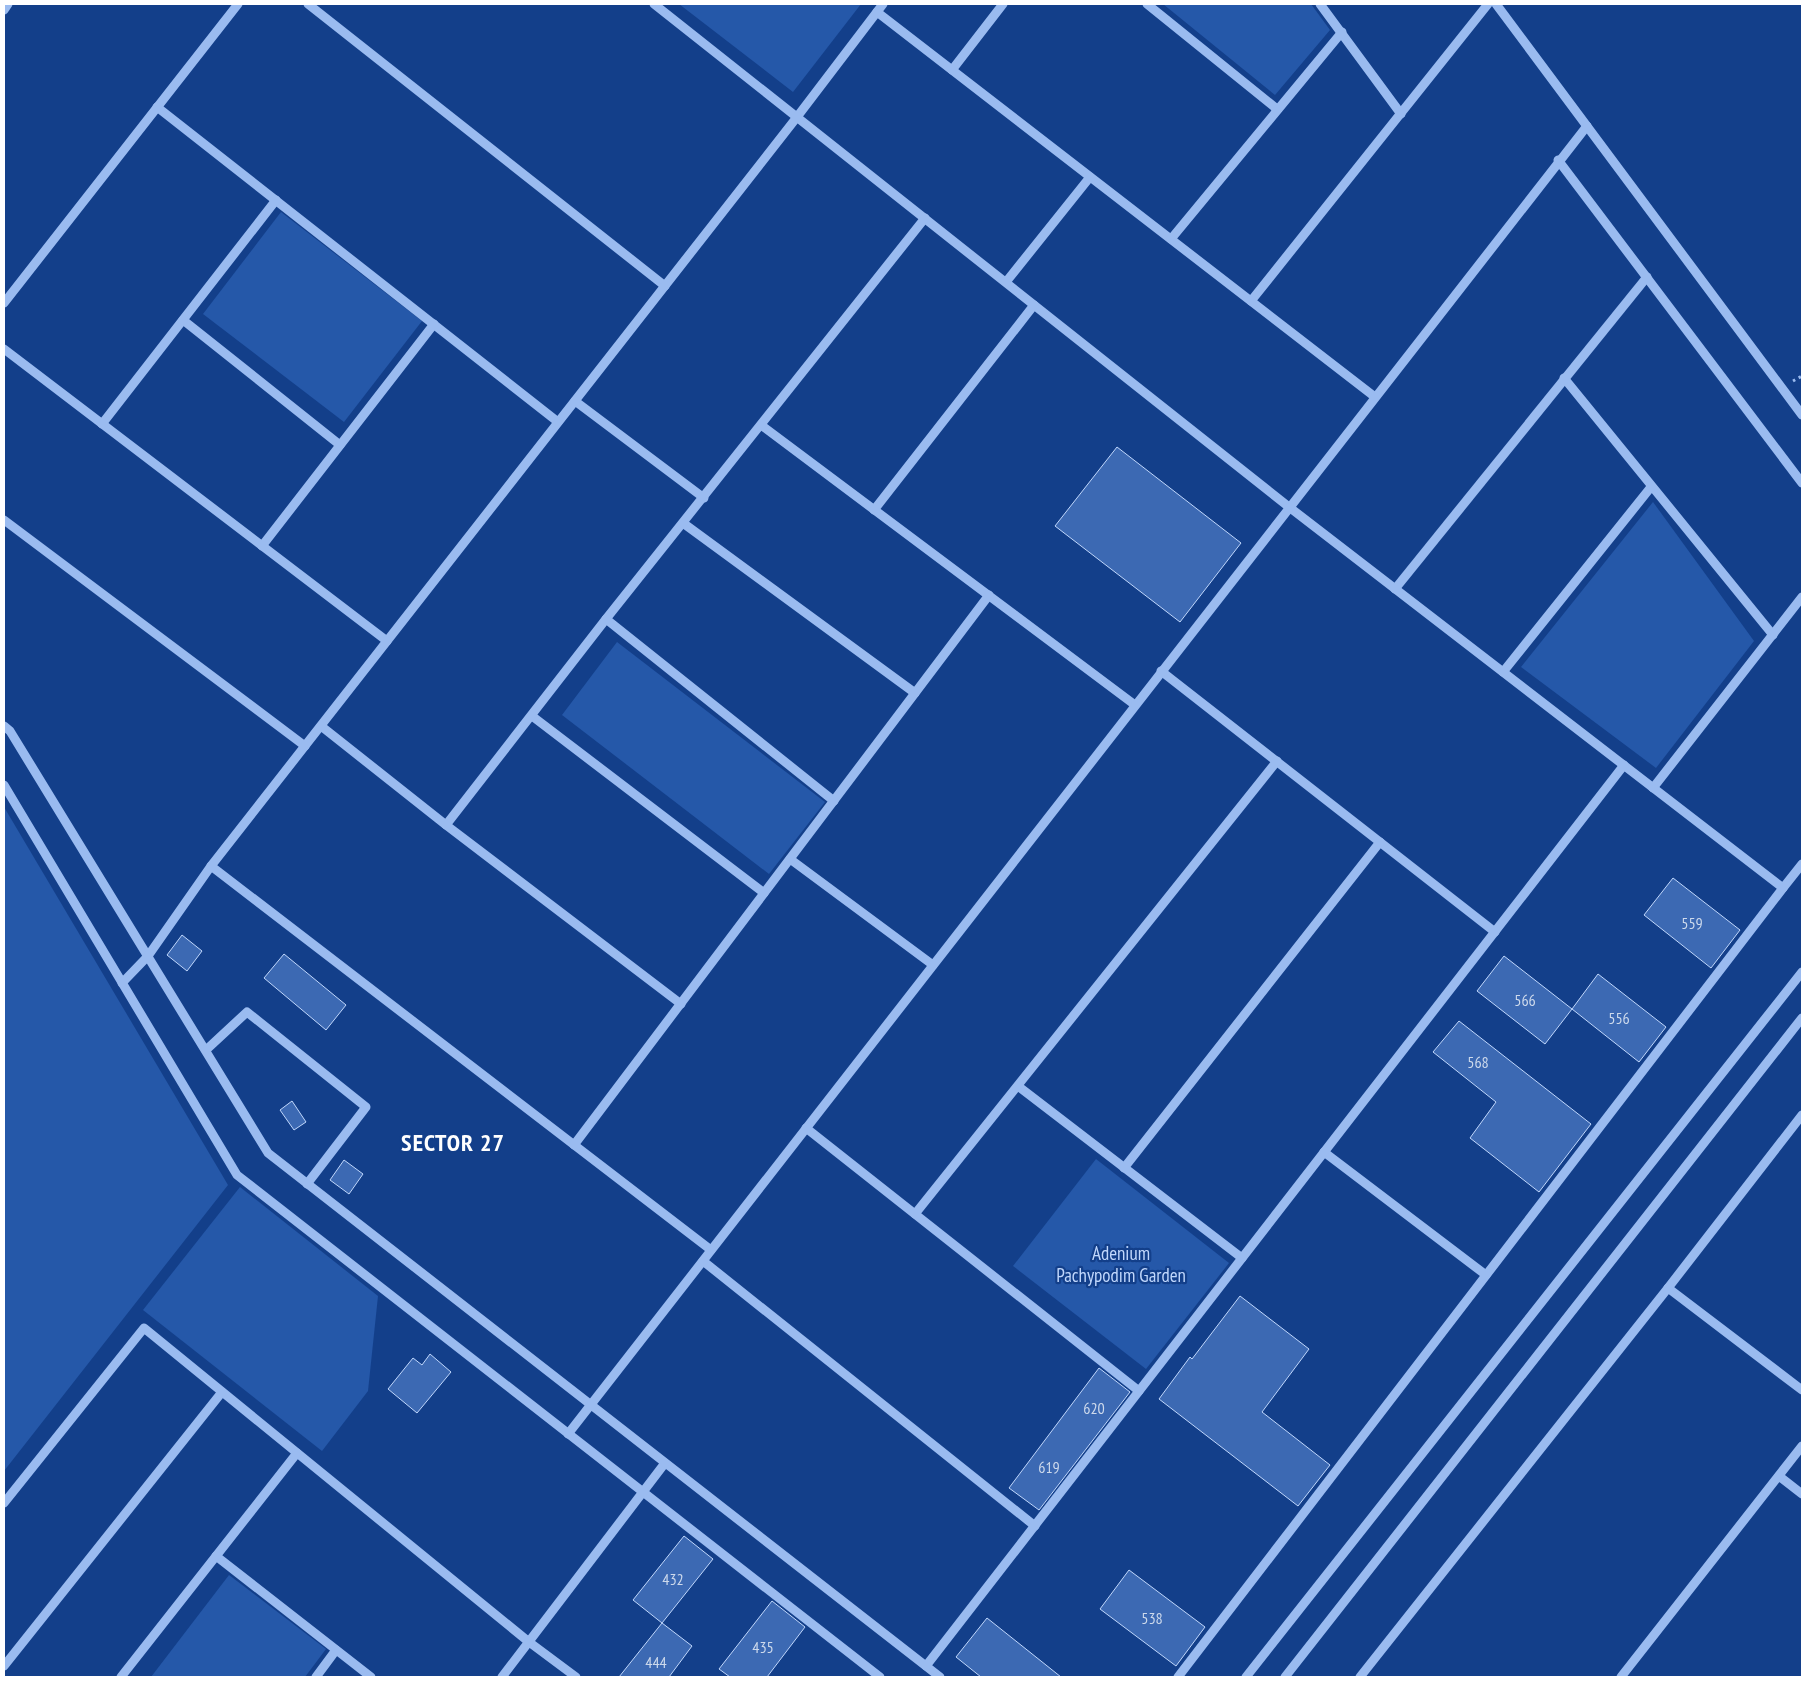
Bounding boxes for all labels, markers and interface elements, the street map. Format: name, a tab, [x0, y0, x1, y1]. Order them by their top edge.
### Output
house number: 559	[1681, 913, 1703, 933]
house number: 566	[1514, 990, 1536, 1010]
house number: 556	[1608, 1008, 1630, 1028]
house number: 568	[1467, 1052, 1489, 1072]
district label: SECTOR 27	[401, 1127, 505, 1158]
park label: Adenium Pachypodim Garden	[1056, 1241, 1186, 1287]
house number: 620	[1083, 1398, 1105, 1418]
house number: 619	[1038, 1457, 1060, 1477]
house number: 432	[662, 1569, 684, 1589]
house number: 538	[1141, 1608, 1163, 1628]
house number: 435	[752, 1637, 774, 1657]
house number: 444	[645, 1652, 667, 1672]

